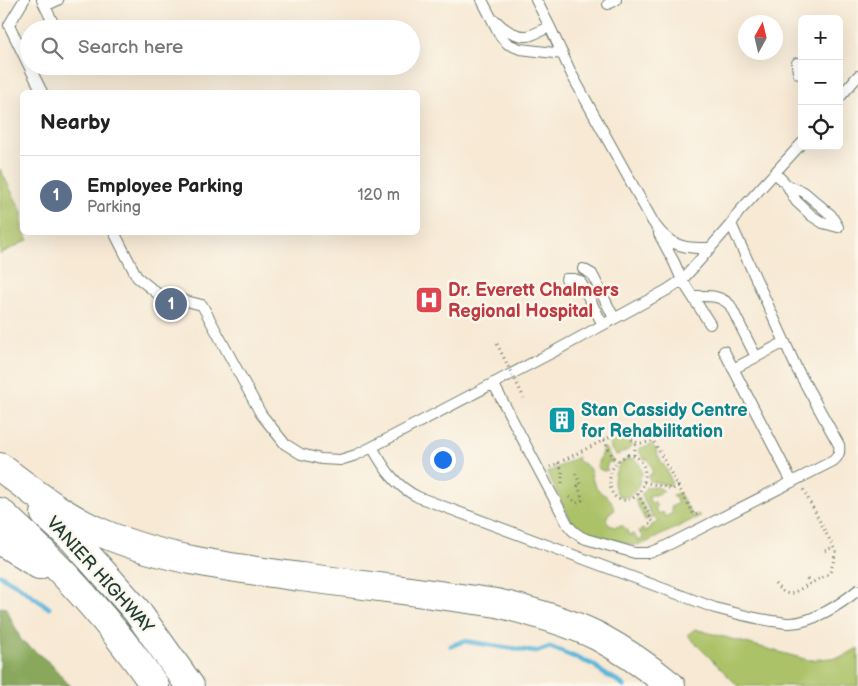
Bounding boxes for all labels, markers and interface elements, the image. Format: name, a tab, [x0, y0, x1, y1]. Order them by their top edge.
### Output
north arrow	[738, 15, 783, 60]
map controls	[798, 15, 843, 150]
button: +	[798, 15, 843, 60]
search box	[20, 20, 420, 75]
icon: search	[38, 34, 66, 62]
text: Search here	[78, 36, 183, 59]
button: −	[798, 60, 843, 105]
button: locate	[798, 105, 843, 150]
text: Nearby	[40, 110, 110, 135]
text: Employee Parking	[87, 175, 243, 198]
text: 1	[53, 186, 59, 205]
text: 120 m	[357, 186, 400, 205]
text: Parking	[87, 198, 141, 217]
place label: Dr. Everett Chalmers Regional Hospital	[448, 280, 619, 322]
pin: 1	[155, 285, 187, 323]
hospital icon: Dr. Everett Chalmers Regional Hospital	[414, 285, 444, 315]
place label: Stan Cassidy Centre for Rehabilitation	[581, 400, 748, 442]
building icon: Stan Cassidy Centre for Rehabilitation	[547, 405, 577, 435]
your location	[430, 447, 456, 473]
street label: VANIER HIGHWAY	[42, 512, 158, 638]

